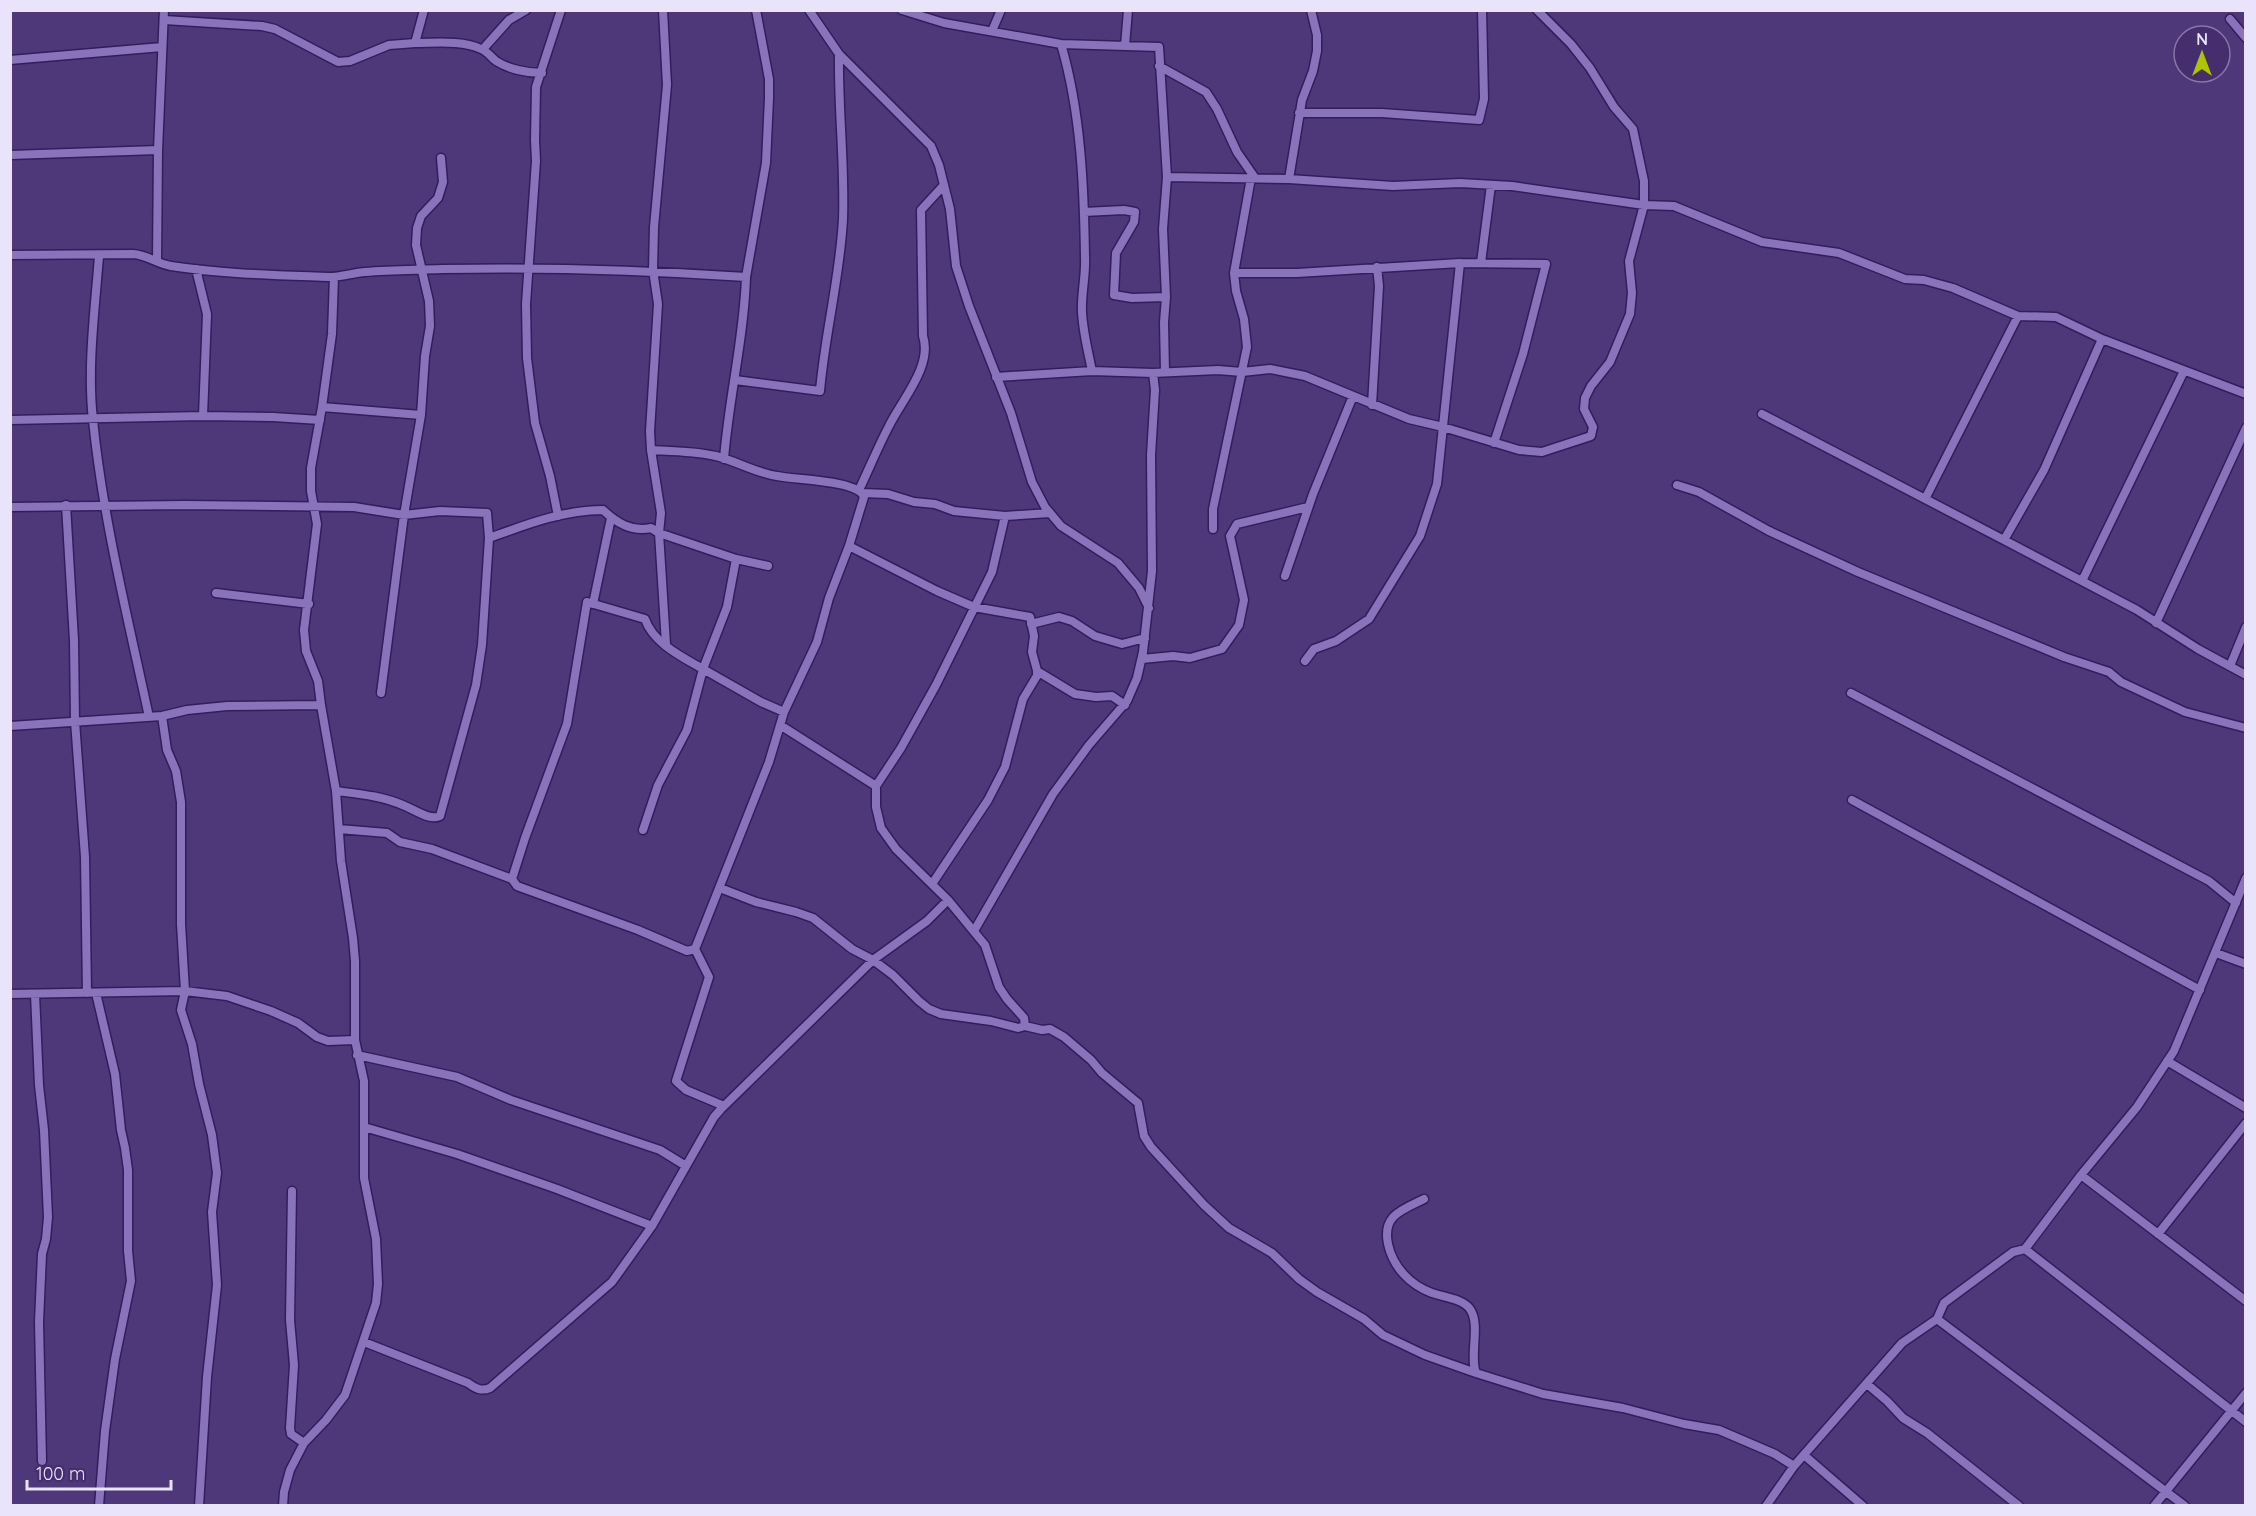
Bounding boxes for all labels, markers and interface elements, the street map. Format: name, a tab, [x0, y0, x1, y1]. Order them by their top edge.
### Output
north arrow	[2172, 24, 2232, 84]
text: N	[2196, 29, 2208, 49]
scale bar	[27, 1453, 171, 1491]
text: 100 m	[36, 1462, 85, 1485]

